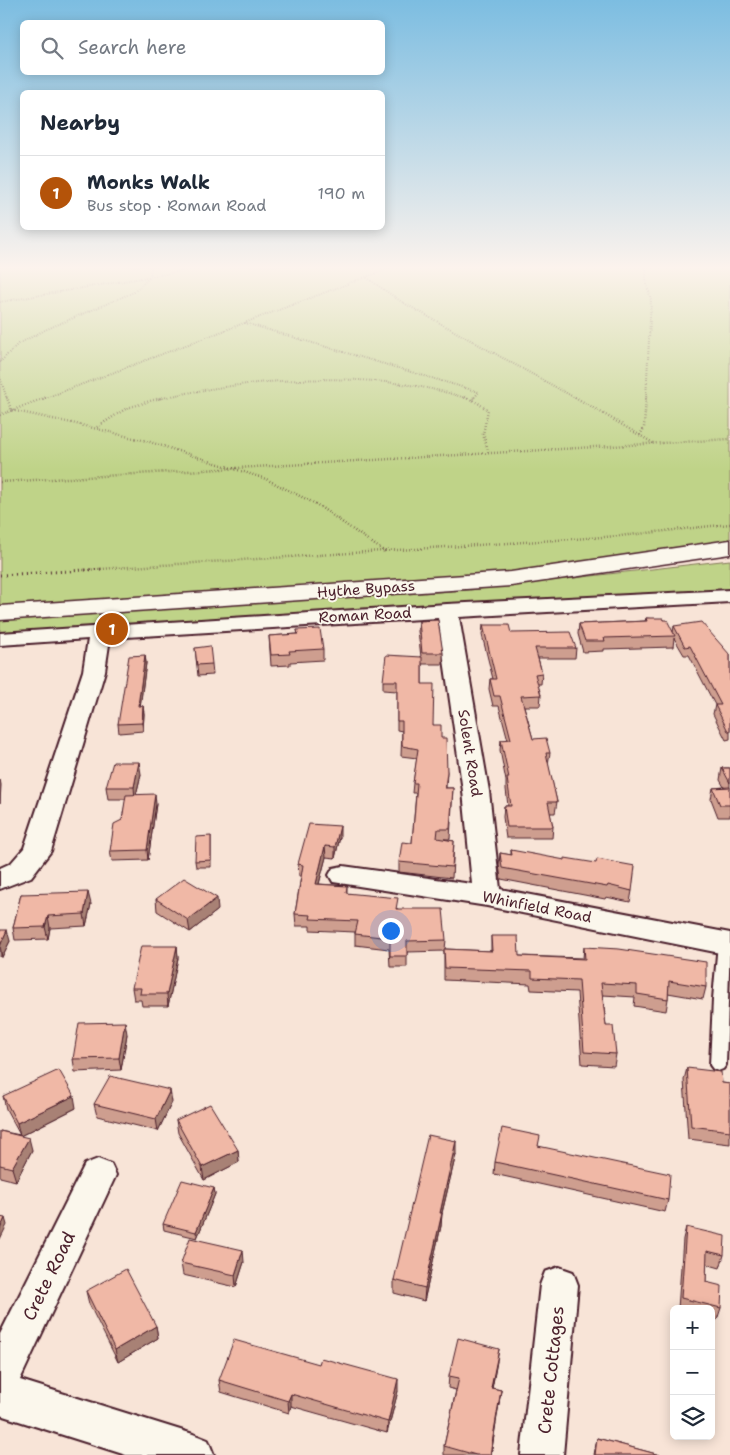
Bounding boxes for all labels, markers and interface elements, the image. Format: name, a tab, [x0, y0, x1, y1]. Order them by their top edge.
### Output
search box	[20, 20, 385, 75]
icon: search	[38, 34, 66, 62]
text: Search here	[78, 35, 187, 60]
text: Nearby	[40, 109, 120, 137]
text: Monks Walk	[87, 170, 210, 195]
text: 1	[52, 183, 60, 204]
text: 190 m	[318, 183, 365, 204]
text: Bus stop · Roman Road	[87, 195, 266, 216]
street label: Hythe Bypass	[316, 576, 416, 602]
street label: Roman Road	[318, 603, 413, 627]
pin: 1	[96, 610, 128, 648]
street label: Solent Road	[453, 708, 487, 799]
street label: Whinfield Road	[481, 887, 594, 928]
your location	[378, 918, 404, 944]
street label: Crete Road	[17, 1227, 81, 1325]
street label: Crete Cottages	[532, 1305, 570, 1435]
map controls	[670, 1305, 715, 1440]
button: +	[670, 1305, 715, 1350]
button: −	[670, 1350, 715, 1395]
button: layers	[670, 1395, 715, 1440]

